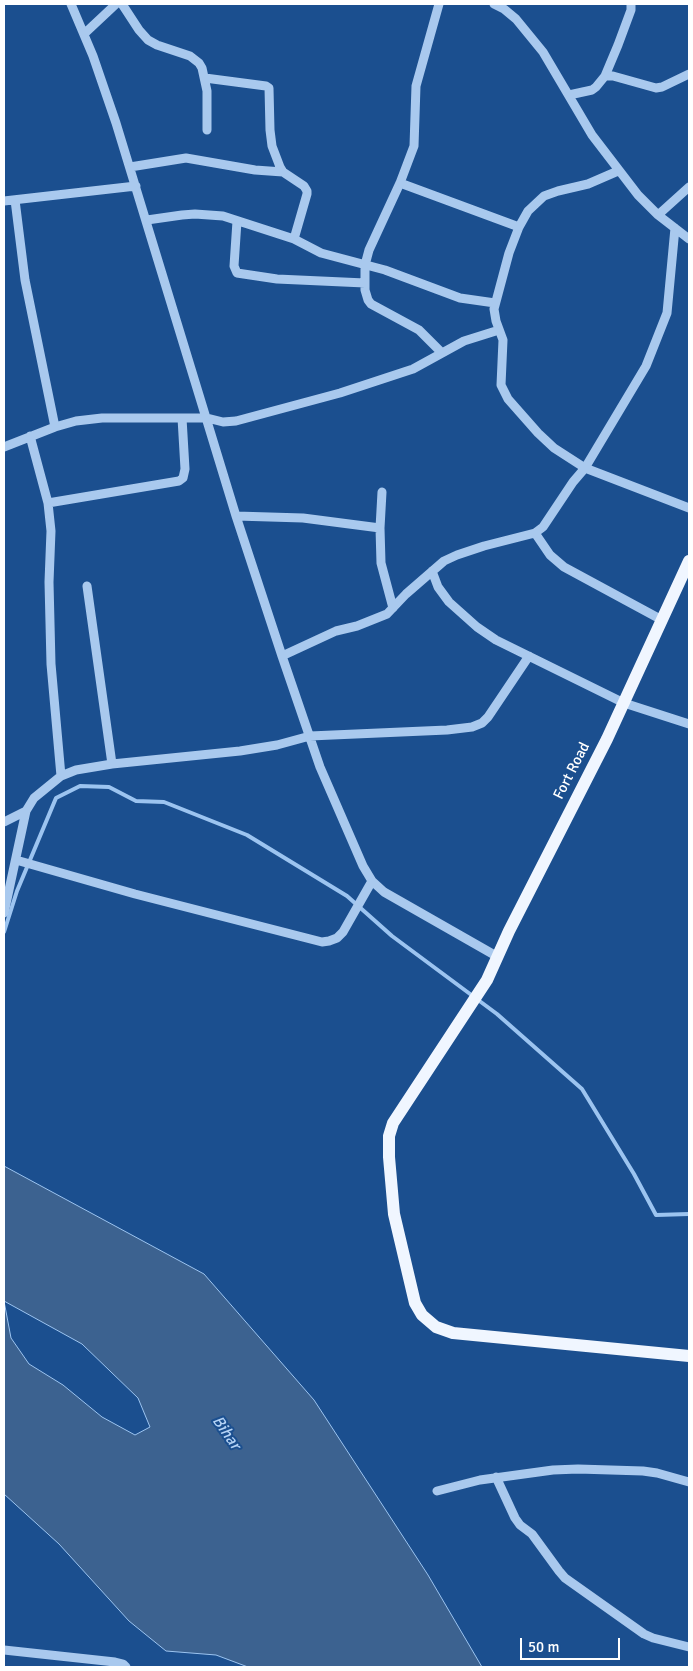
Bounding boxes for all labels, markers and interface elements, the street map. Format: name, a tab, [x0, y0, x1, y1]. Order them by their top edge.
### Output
street label: Fort Road	[550, 739, 594, 803]
water label: Bihar	[208, 1412, 244, 1454]
scale bar	[523, 1628, 623, 1660]
text: 50 m	[528, 1638, 559, 1656]

